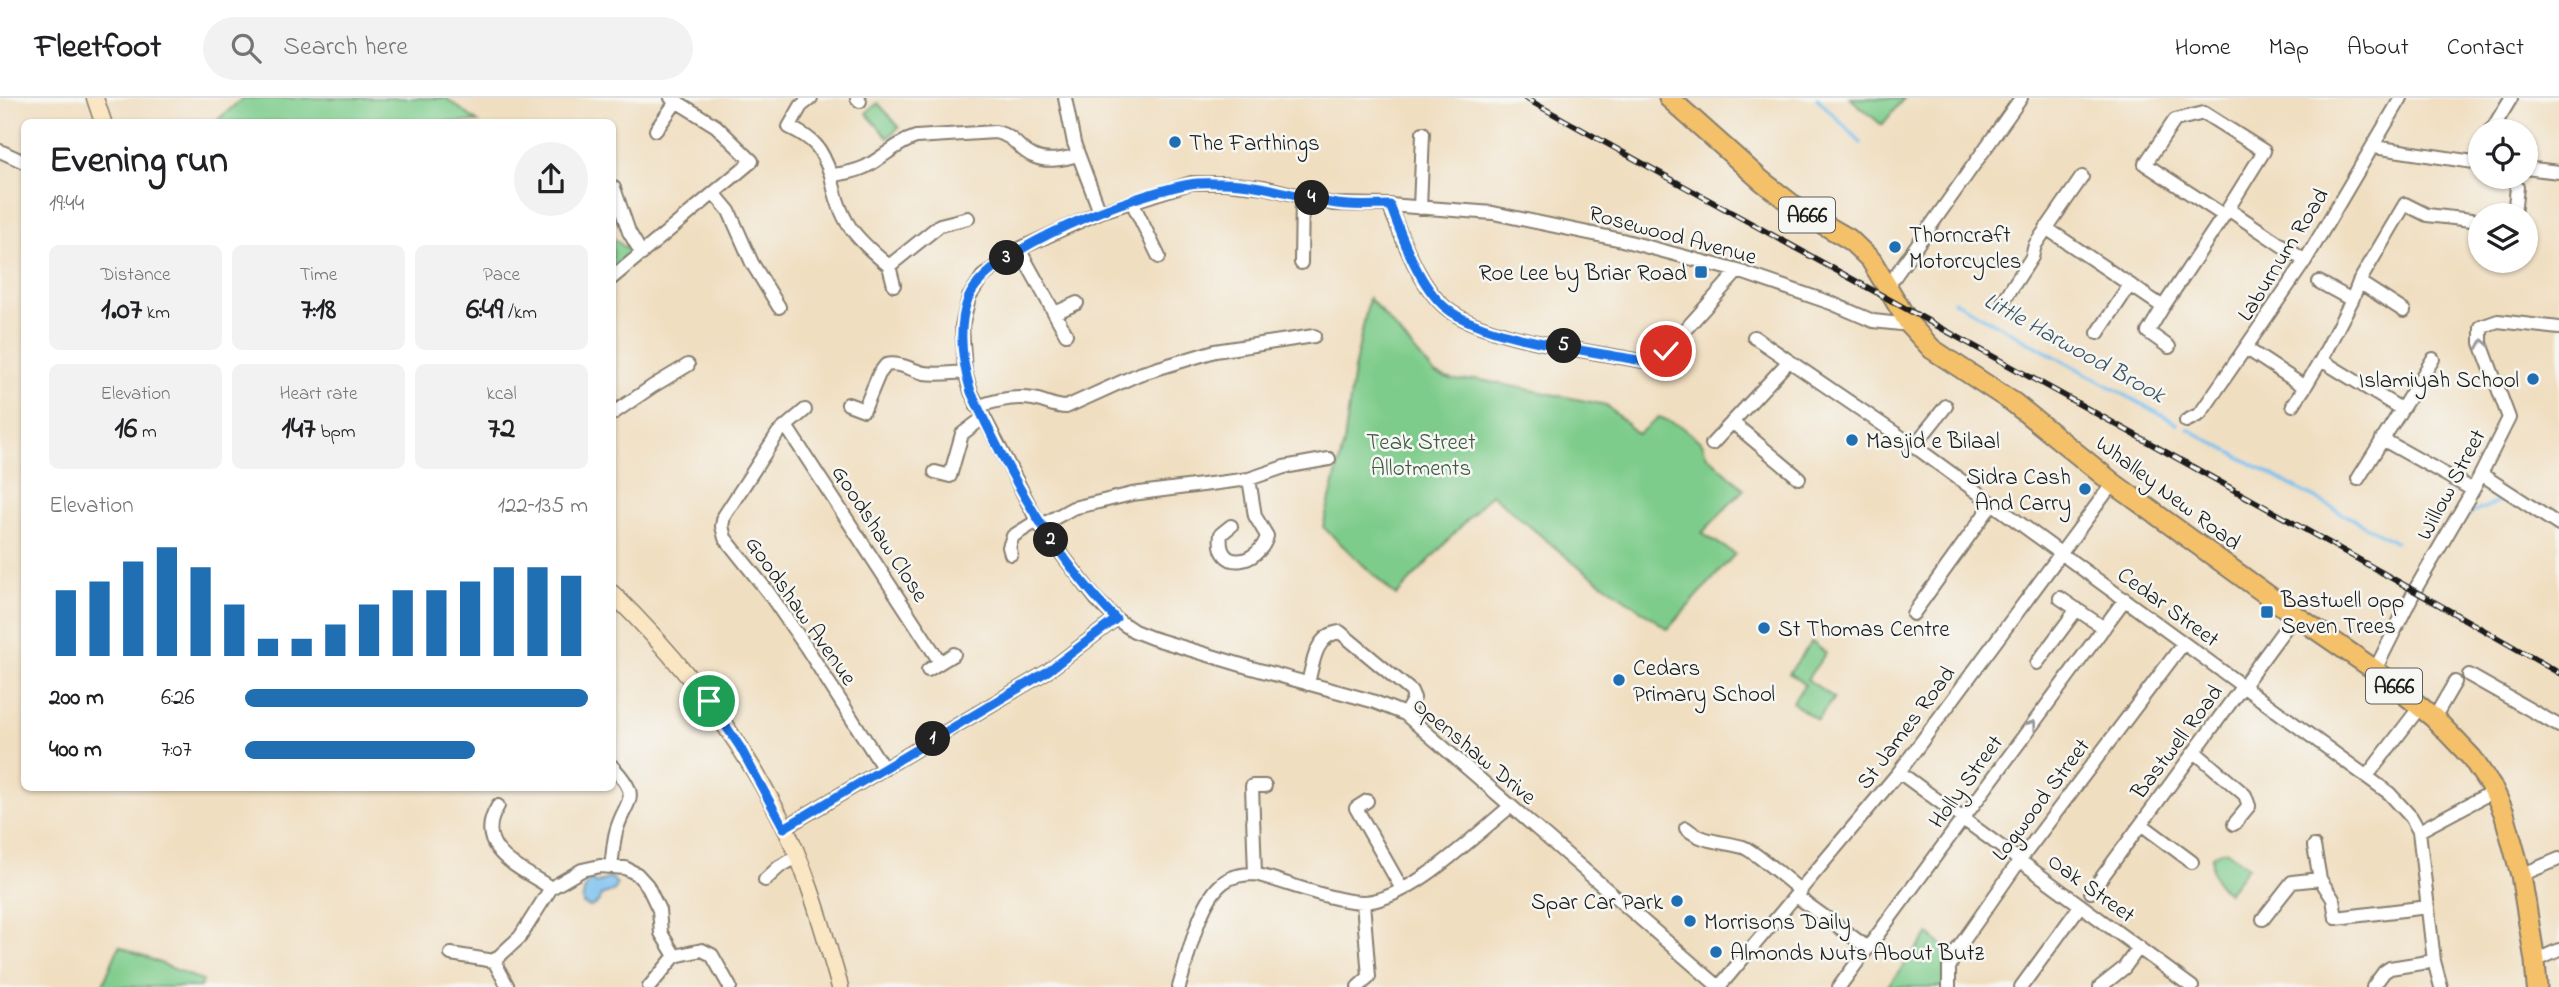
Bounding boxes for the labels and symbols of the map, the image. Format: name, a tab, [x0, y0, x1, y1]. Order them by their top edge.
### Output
place label: The Farthings	[1189, 128, 1320, 162]
marker: The Farthings	[1167, 134, 1183, 150]
pin: 4	[1294, 180, 1330, 216]
street label: Laburnum Road	[2230, 182, 2338, 328]
street label: Rosewood Avenue	[1585, 198, 1761, 275]
road number: A666	[1779, 198, 1835, 232]
place label: Thorncraft Motorcycles	[1909, 220, 2022, 281]
marker: Thorncraft Motorcycles	[1887, 239, 1903, 255]
pin: 3	[990, 240, 1024, 276]
place label: Roe Lee by Briar Road	[1479, 258, 1687, 293]
marker: Roe Lee by Briar Road	[1693, 264, 1709, 280]
water label: Little Harwood Brook	[1977, 285, 2172, 414]
pin	[1636, 321, 1696, 381]
pin: 5	[1546, 328, 1582, 364]
one-way arrow	[2477, 338, 2492, 350]
place label: Islamiyah School	[2359, 365, 2519, 400]
marker: Islamiyah School	[2525, 371, 2541, 387]
street label: Willow Street	[2409, 424, 2495, 547]
place label: Masjid e Bilaal	[1866, 426, 2000, 459]
park label: Teak Street Allotments	[1366, 427, 1476, 486]
street label: Whalley New Road	[2087, 428, 2247, 561]
marker: Masjid e Bilaal	[1844, 432, 1860, 448]
street label: Goodshaw Close	[822, 459, 936, 610]
place label: Sidra Cash And Carry	[1966, 462, 2071, 523]
marker: Sidra Cash And Carry	[2077, 481, 2093, 497]
pin: 2	[1034, 522, 1068, 558]
street label: Goodshaw Avenue	[736, 530, 864, 694]
street label: Cedar Street	[2110, 560, 2226, 657]
place label: Bastwell opp Seven Trees	[2280, 585, 2404, 644]
marker: Bastwell opp Seven Trees	[2259, 604, 2275, 620]
place label: St Thomas Centre	[1778, 614, 1950, 647]
marker: St Thomas Centre	[1756, 620, 1772, 636]
place label: Cedars Primary School	[1633, 653, 1775, 714]
street label: St James Road	[1849, 660, 1965, 797]
road number: A666	[2366, 668, 2422, 704]
pin	[679, 671, 739, 731]
marker: Cedars Primary School	[1611, 672, 1627, 688]
street label: Bastwell Road	[2123, 678, 2232, 808]
street label: Openshaw Drive	[1404, 690, 1543, 814]
one-way arrow	[2024, 721, 2037, 733]
pin: 1	[916, 722, 950, 756]
street label: Holly Street	[1922, 729, 2014, 837]
street label: Logwood Street	[1985, 732, 2100, 869]
street label: Oak Street	[2040, 846, 2141, 932]
place label: Spar Car Park	[1531, 887, 1664, 920]
marker: Spar Car Park	[1669, 893, 1685, 909]
place label: Morrisons Daily	[1704, 907, 1851, 942]
marker: Morrisons Daily	[1682, 913, 1698, 929]
place label: Almonds Nuts About Butz	[1730, 938, 1984, 971]
marker: Almonds Nuts About Butz	[1708, 944, 1724, 960]

